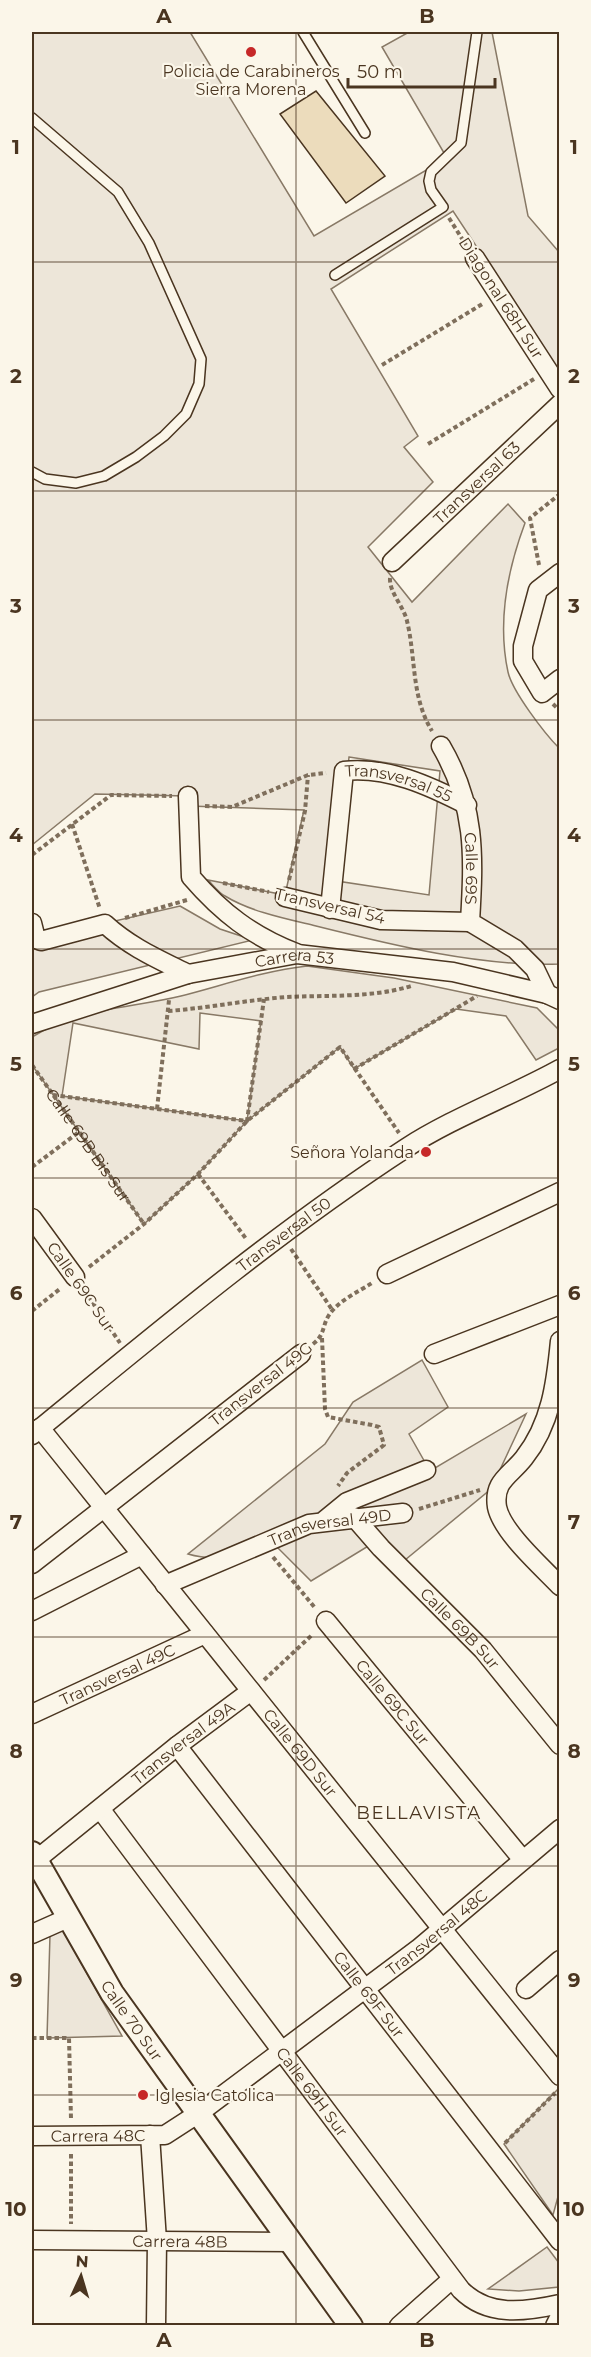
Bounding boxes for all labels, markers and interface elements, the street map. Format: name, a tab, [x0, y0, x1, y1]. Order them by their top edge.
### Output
text: A	[155, 4, 172, 28]
text: B	[419, 4, 435, 28]
marker: Policia de Carabineros Sierra Morena	[244, 45, 258, 59]
scale bar	[348, 51, 495, 89]
text: 50 m	[357, 61, 403, 83]
place label: Policia de Carabineros Sierra Morena	[163, 62, 340, 99]
text: 1	[12, 135, 20, 159]
text: 1	[570, 135, 578, 159]
street label: Diagonal 68H Sur	[455, 234, 547, 362]
text: 2	[10, 364, 22, 388]
text: 2	[568, 364, 580, 388]
street label: Transversal 63	[429, 437, 524, 528]
text: 3	[9, 594, 22, 618]
text: 3	[567, 594, 580, 618]
street label: Transversal 55	[344, 761, 455, 806]
text: 4	[9, 823, 23, 847]
text: 4	[567, 823, 581, 847]
street label: Calle 69S	[461, 831, 482, 905]
street label: Transversal 54	[273, 884, 387, 928]
street label: Carrera 53	[253, 945, 335, 971]
text: 5	[10, 1052, 22, 1076]
text: 5	[568, 1052, 580, 1076]
street label: Calle 69B Bis Sur	[42, 1085, 135, 1206]
place label: Señora Yolanda	[290, 1143, 414, 1162]
marker: Señora Yolanda	[419, 1145, 433, 1159]
street label: Transversal 50	[233, 1193, 334, 1276]
street label: Calle 69C Sur	[43, 1238, 119, 1336]
text: 6	[10, 1281, 23, 1305]
text: 6	[568, 1281, 581, 1305]
street label: Transversal 49G	[206, 1338, 316, 1430]
street label: Transversal 49D	[265, 1505, 392, 1550]
text: 7	[10, 1510, 22, 1534]
text: 7	[568, 1510, 580, 1534]
street label: Calle 69B Sur	[417, 1584, 504, 1673]
street label: Transversal 49C	[57, 1640, 178, 1709]
street label: Calle 69C Sur	[352, 1655, 434, 1749]
street label: Transversal 49A	[128, 1697, 238, 1788]
street label: Calle 69D Sur	[259, 1705, 341, 1800]
text: 8	[9, 1739, 23, 1763]
text: 8	[567, 1739, 581, 1763]
district label: BELLAVISTA	[356, 1802, 482, 1824]
street label: Transversal 48C	[382, 1885, 491, 1979]
street label: Calle 69F Sur	[330, 1947, 409, 2041]
text: 9	[10, 1968, 22, 1992]
text: 9	[568, 1968, 580, 1992]
street label: Calle 70 Sur	[97, 1977, 167, 2064]
street label: Calle 69H Sur	[273, 2043, 352, 2140]
place label: Iglesia Catolica	[155, 2086, 274, 2105]
marker: Iglesia Catolica	[136, 2088, 150, 2102]
street label: Carrera 48C	[51, 2126, 145, 2145]
text: 10	[5, 2197, 27, 2221]
text: 10	[563, 2197, 585, 2221]
street label: Carrera 48B	[132, 2231, 228, 2251]
north arrow	[51, 2246, 111, 2306]
text: N	[75, 2252, 89, 2271]
text: A	[155, 2328, 172, 2352]
text: B	[419, 2328, 435, 2352]

